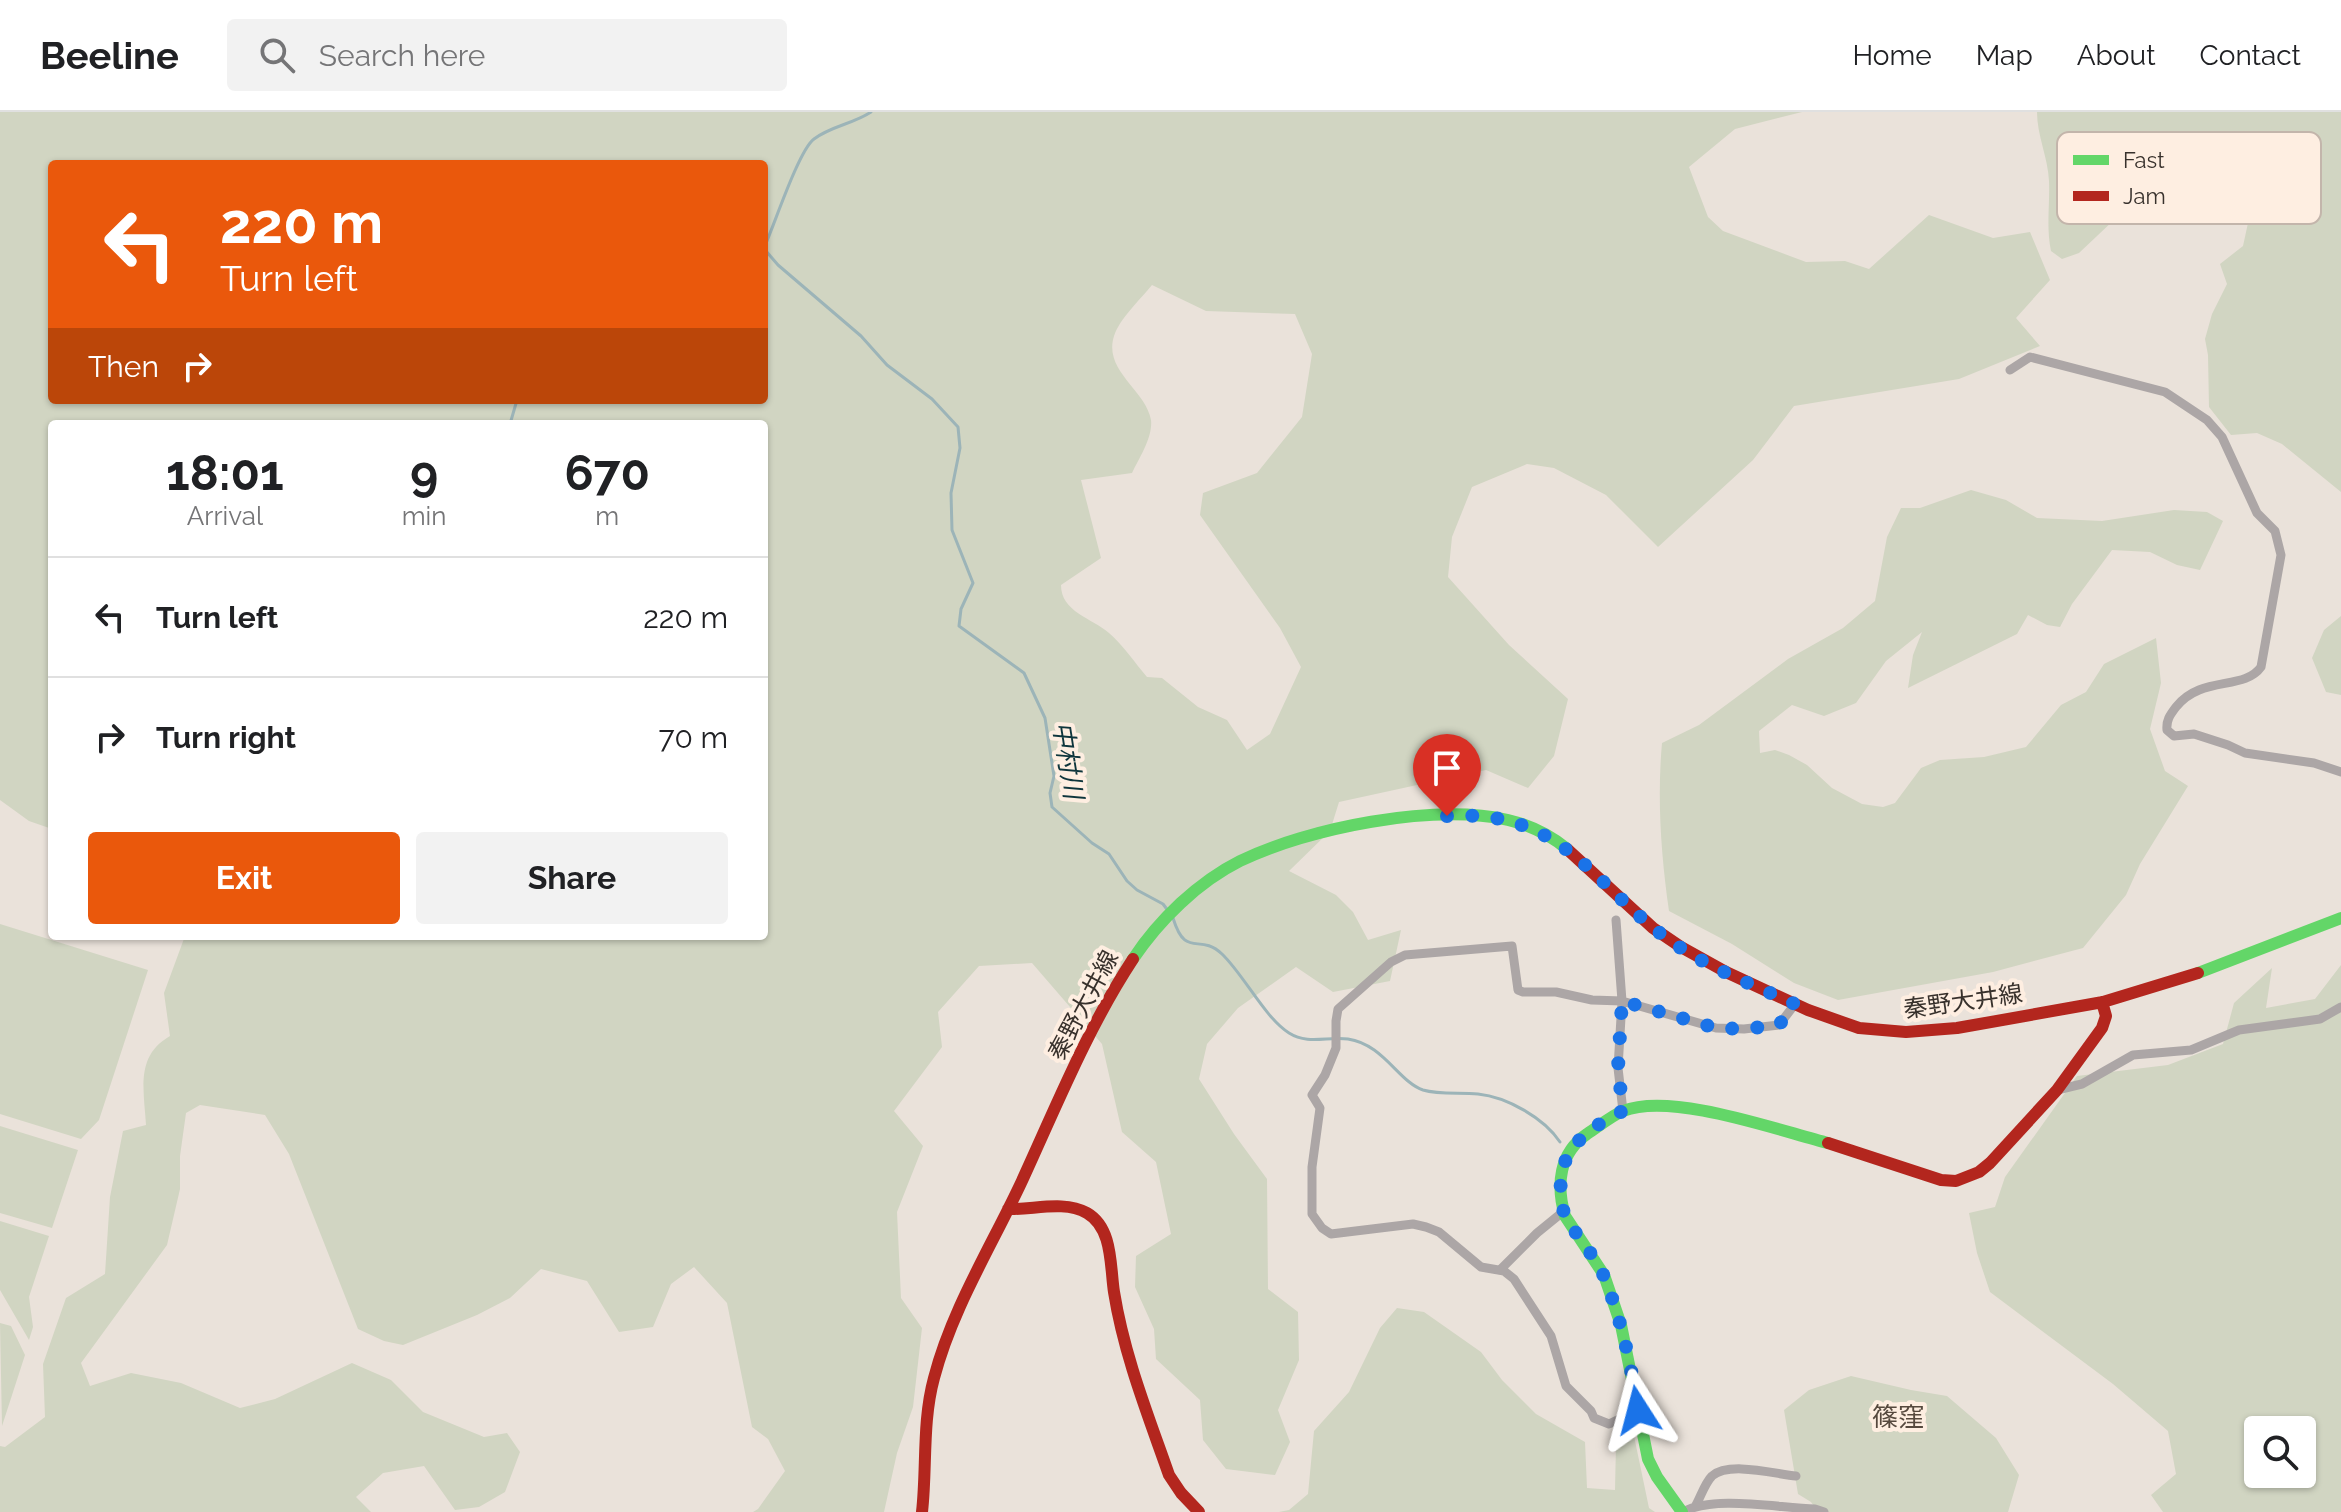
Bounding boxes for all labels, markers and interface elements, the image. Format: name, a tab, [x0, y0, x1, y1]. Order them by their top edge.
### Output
search box	[227, 19, 787, 91]
text: Beeline	[40, 33, 179, 78]
icon: search	[255, 33, 299, 77]
text: Search here	[319, 38, 485, 73]
text: Home	[1852, 39, 1932, 72]
text: Map	[1976, 39, 2033, 72]
text: About	[2077, 39, 2156, 72]
text: Contact	[2200, 39, 2301, 72]
legend	[2057, 132, 2321, 224]
text: Fast	[2123, 147, 2165, 173]
text: Jam	[2123, 183, 2166, 209]
text: 220 m	[220, 190, 383, 256]
icon: left	[88, 192, 192, 296]
text: Turn left	[220, 257, 358, 299]
icon: right	[175, 344, 219, 388]
text: Then	[88, 349, 159, 384]
text: 18:01	[166, 445, 284, 501]
text: 9	[410, 445, 438, 501]
text: 670	[564, 445, 650, 501]
text: Arrival	[187, 501, 263, 531]
text: min	[402, 501, 446, 531]
text: m	[595, 501, 619, 531]
icon: left	[88, 595, 132, 639]
text: Turn left	[156, 600, 278, 635]
text: 220 m	[643, 600, 728, 635]
icon: right	[88, 715, 132, 759]
water label: 中村川	[1047, 719, 1089, 804]
text: Turn right	[156, 720, 296, 755]
text: 70 m	[658, 720, 728, 755]
pin	[1413, 734, 1481, 816]
icon: arrive	[1425, 746, 1469, 790]
button: Exit	[88, 832, 400, 924]
button: Share	[416, 832, 728, 924]
street label: 秦野大井線	[1042, 945, 1124, 1065]
street label: 秦野大井線	[1902, 978, 2024, 1024]
position arrow	[1596, 1368, 1680, 1452]
district label: 篠窪	[1872, 1402, 1924, 1432]
map controls	[2244, 1416, 2316, 1488]
button: search	[2244, 1416, 2316, 1488]

